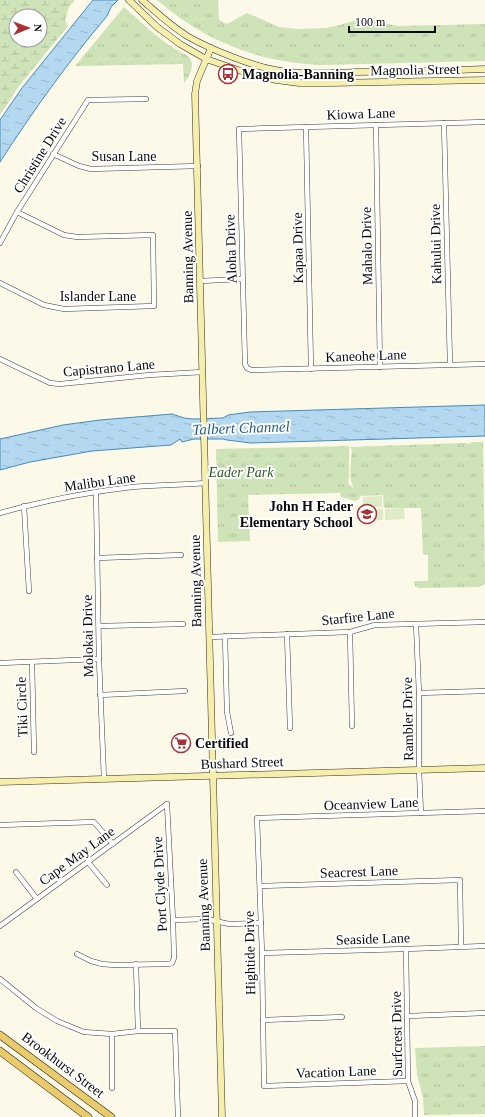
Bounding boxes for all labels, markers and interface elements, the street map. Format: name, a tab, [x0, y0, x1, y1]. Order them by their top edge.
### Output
north arrow	[8, 8, 48, 48]
scale bar	[349, 8, 435, 34]
text: 100 m	[355, 15, 386, 29]
text: N	[32, 24, 44, 32]
street label: Magnolia Street	[370, 62, 460, 78]
bus stop icon: Magnolia-Banning	[217, 63, 239, 85]
place label: Magnolia-Banning	[242, 67, 354, 82]
street label: Kiowa Lane	[326, 105, 396, 123]
street label: Christine Drive	[11, 114, 69, 196]
street label: Susan Lane	[92, 149, 156, 164]
street label: Kahului Drive	[428, 204, 444, 284]
street label: Mahalo Drive	[359, 207, 375, 285]
street label: Banning Avenue	[180, 211, 196, 303]
street label: Kapaa Drive	[290, 212, 306, 284]
street label: Aloha Drive	[222, 214, 240, 284]
street label: Islander Lane	[60, 289, 136, 304]
street label: Kaneohe Lane	[325, 347, 407, 365]
street label: Capistrano Lane	[62, 357, 156, 379]
water label: Talbert Channel	[192, 418, 290, 438]
park label: Eader Park	[208, 465, 274, 480]
street label: Malibu Lane	[63, 470, 137, 494]
place label: John H Eader Elementary School	[240, 499, 353, 530]
school or university icon: John H Eader Elementary School	[356, 503, 378, 525]
street label: Banning Avenue	[188, 535, 204, 627]
street label: Molokai Drive	[80, 594, 96, 678]
street label: Starfire Lane	[321, 606, 395, 628]
street label: Tiki Circle	[13, 676, 31, 738]
street label: Rambler Drive	[400, 677, 416, 761]
supermarket icon: Certified	[170, 732, 192, 754]
place label: Certified	[195, 736, 249, 751]
street label: Bushard Street	[200, 754, 284, 772]
street label: Oceanview Lane	[324, 795, 418, 813]
street label: Cape May Lane	[36, 824, 118, 888]
street label: Port Clyde Drive	[150, 836, 170, 932]
street label: Banning Avenue	[195, 858, 213, 952]
street label: Seacrest Lane	[320, 863, 398, 881]
street label: Hightide Drive	[242, 911, 258, 995]
street label: Seaside Lane	[336, 930, 410, 948]
street label: Surfcrest Drive	[389, 991, 405, 1077]
street label: Brookhurst Street	[19, 1029, 107, 1101]
street label: Vacation Lane	[296, 1063, 376, 1081]

